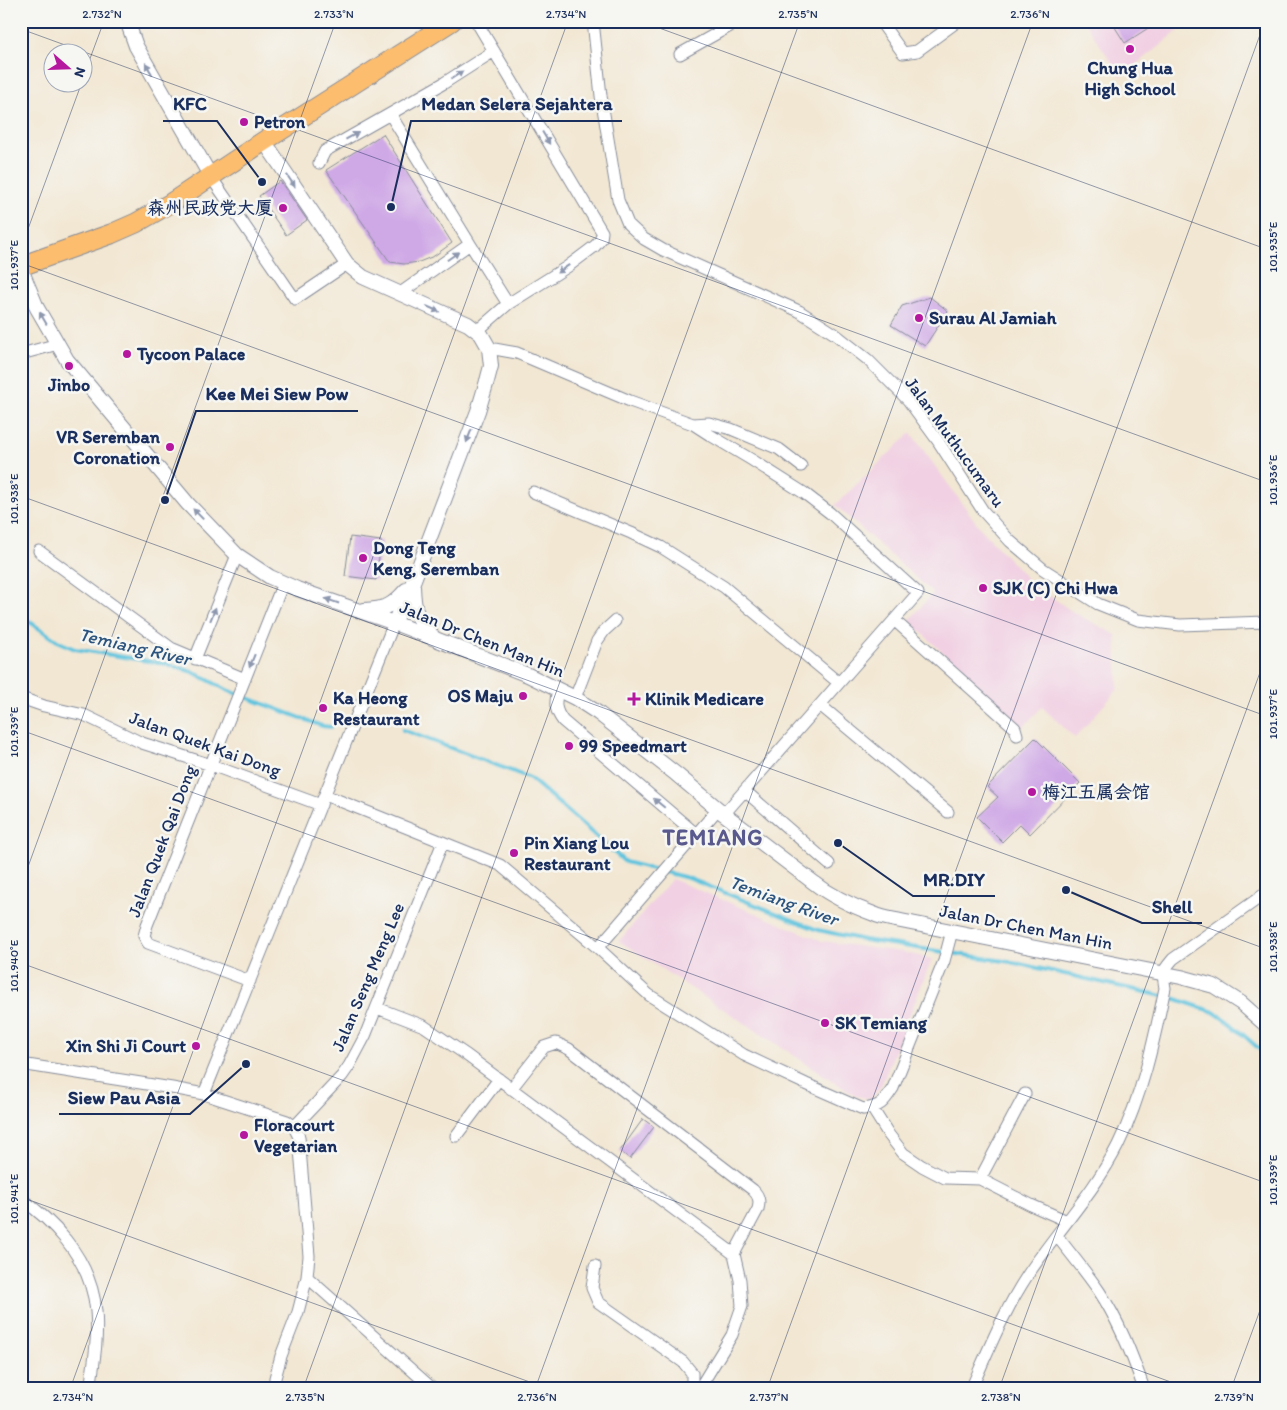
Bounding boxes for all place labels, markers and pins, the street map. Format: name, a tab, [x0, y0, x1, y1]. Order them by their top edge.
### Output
marker: Chung Hua High School	[1124, 43, 1136, 55]
place label: Chung Hua High School	[1084, 57, 1177, 100]
callout: KFC	[163, 87, 217, 121]
callout: Medan Selera Sejahtera	[411, 87, 622, 121]
place label: Petron	[254, 111, 306, 133]
marker: Petron	[238, 116, 250, 128]
place label: 森州民政党大厦	[147, 197, 273, 219]
marker: 森州民政党大厦	[277, 202, 289, 214]
place label: Surau Al Jamiah	[929, 307, 1057, 329]
marker: Surau Al Jamiah	[913, 312, 925, 324]
place label: Tycoon Palace	[136, 343, 246, 365]
marker: Tycoon Palace	[121, 348, 133, 360]
marker: Jinbo	[63, 360, 75, 372]
place label: Jinbo	[47, 374, 90, 396]
callout: Kee Mei Siew Pow	[196, 377, 358, 411]
place label: VR Seremban Coronation	[56, 426, 161, 469]
marker: VR Seremban Coronation	[164, 441, 176, 453]
place label: Dong Teng Keng, Seremban	[373, 537, 500, 580]
marker: Dong Teng Keng, Seremban	[357, 552, 369, 564]
place label: SJK (C) Chi Hwa	[993, 577, 1118, 599]
marker: SJK (C) Chi Hwa	[977, 582, 989, 594]
place label: OS Maju	[448, 685, 513, 707]
place label: Ka Heong Restaurant	[333, 687, 420, 730]
place label: Klinik Medicare	[645, 688, 764, 710]
marker: OS Maju	[517, 690, 529, 702]
marker: Klinik Medicare	[627, 692, 641, 706]
marker: Ka Heong Restaurant	[317, 702, 329, 714]
place label: 99 Speedmart	[579, 735, 687, 757]
marker: 99 Speedmart	[563, 740, 575, 752]
place label: 梅江五属会馆	[1042, 781, 1150, 803]
marker: 梅江五属会馆	[1026, 786, 1038, 798]
place label: Pin Xiang Lou Restaurant	[524, 832, 629, 875]
marker: Pin Xiang Lou Restaurant	[508, 847, 520, 859]
callout: MR.DIY	[913, 862, 995, 896]
callout: Shell	[1142, 889, 1202, 923]
place label: SK Temiang	[835, 1012, 928, 1034]
marker: SK Temiang	[819, 1017, 831, 1029]
place label: Xin Shi Ji Court	[66, 1035, 186, 1057]
marker: Xin Shi Ji Court	[190, 1040, 202, 1052]
callout: Siew Pau Asia	[59, 1080, 190, 1114]
place label: Floracourt Vegetarian	[254, 1114, 338, 1157]
marker: Floracourt Vegetarian	[238, 1129, 250, 1141]

